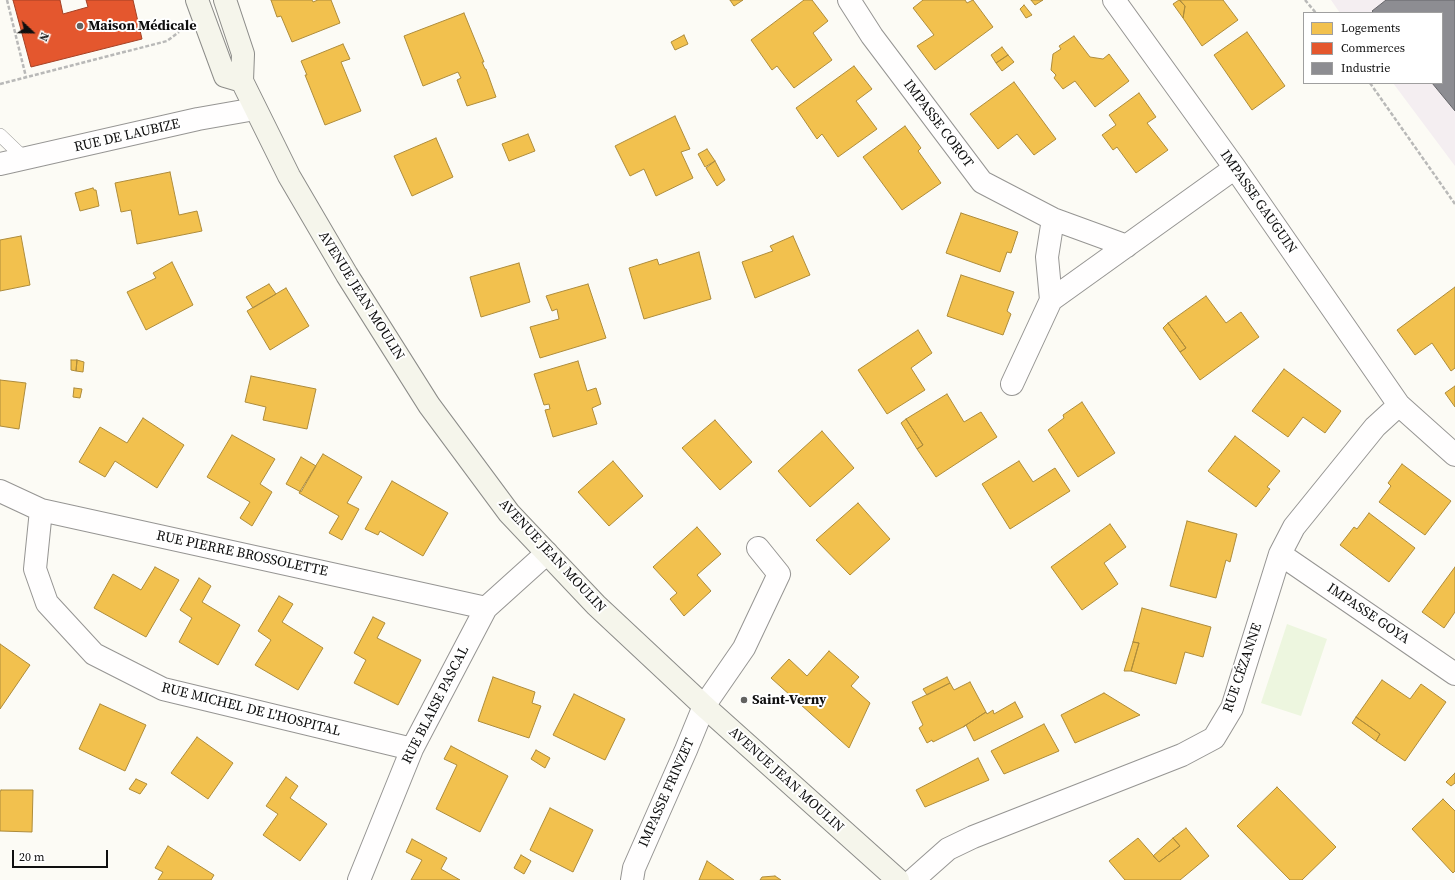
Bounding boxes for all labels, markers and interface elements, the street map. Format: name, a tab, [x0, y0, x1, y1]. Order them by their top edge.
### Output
north arrow	[12, 12, 52, 52]
legend	[1303, 12, 1443, 84]
place label: Maison Médicale	[88, 18, 197, 34]
text: Logements	[1341, 20, 1400, 36]
marker: Maison Médicale	[75, 21, 85, 31]
text: N	[35, 30, 52, 43]
text: Commerces	[1341, 40, 1405, 56]
text: Industrie	[1341, 60, 1390, 76]
street label: IMPASSE COROT	[899, 77, 977, 171]
street label: RUE DE LAUBIZE	[73, 116, 181, 156]
street label: IMPASSE GAUGUIN	[1216, 147, 1300, 257]
street label: AVENUE JEAN MOULIN	[314, 228, 408, 364]
street label: AVENUE JEAN MOULIN	[495, 496, 609, 616]
street label: RUE PIERRE BROSSOLETTE	[155, 528, 329, 580]
street label: IMPASSE GOYA	[1323, 580, 1413, 648]
street label: RUE CÉZANNE	[1220, 621, 1266, 715]
street label: RUE BLAISE PASCAL	[399, 643, 473, 767]
street label: RUE MICHEL DE L'HOSPITAL	[160, 680, 342, 740]
place label: Saint-Verny	[752, 692, 826, 708]
marker: Saint-Verny	[739, 695, 749, 705]
street label: AVENUE JEAN MOULIN	[725, 724, 847, 836]
street label: IMPASSE FRINZET	[635, 736, 699, 850]
scale bar	[14, 842, 110, 868]
text: 20 m	[19, 849, 45, 865]

